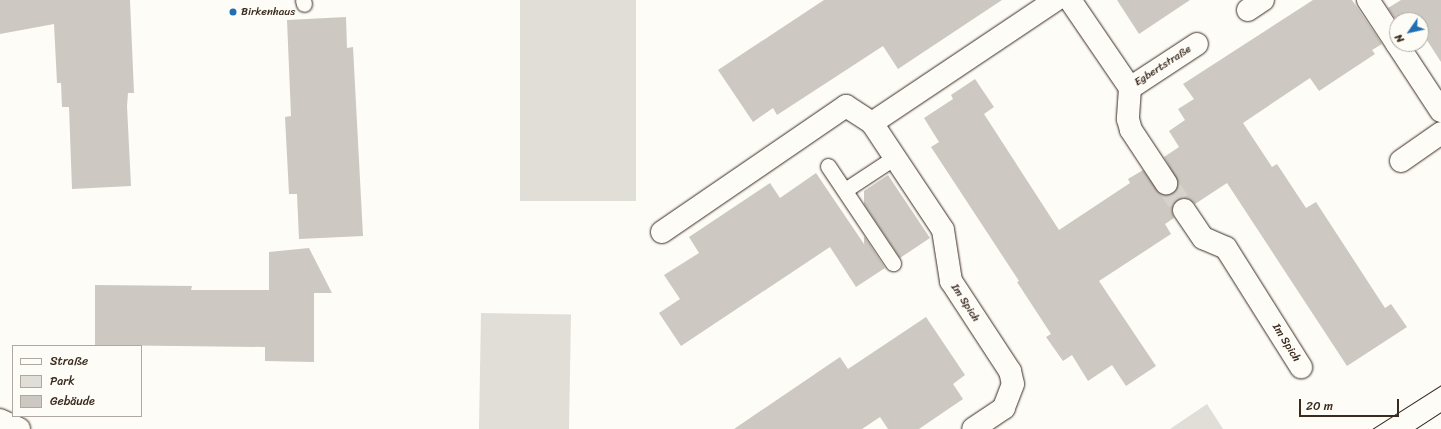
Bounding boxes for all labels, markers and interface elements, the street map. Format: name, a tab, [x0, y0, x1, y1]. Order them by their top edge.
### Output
place label: Birkenhaus	[241, 5, 295, 19]
marker: Birkenhaus	[228, 7, 238, 17]
north arrow	[1389, 12, 1429, 52]
text: N	[1389, 30, 1409, 47]
street label: Egbertstraße	[1132, 43, 1194, 89]
street label: Im Spich	[948, 282, 982, 324]
street label: Im Spich	[1269, 321, 1303, 365]
legend	[12, 345, 142, 417]
text: Straße	[50, 350, 88, 372]
text: Park	[50, 370, 75, 392]
text: Gebäude	[50, 390, 95, 412]
scale bar	[1301, 391, 1401, 417]
text: 20 m	[1306, 395, 1333, 417]

